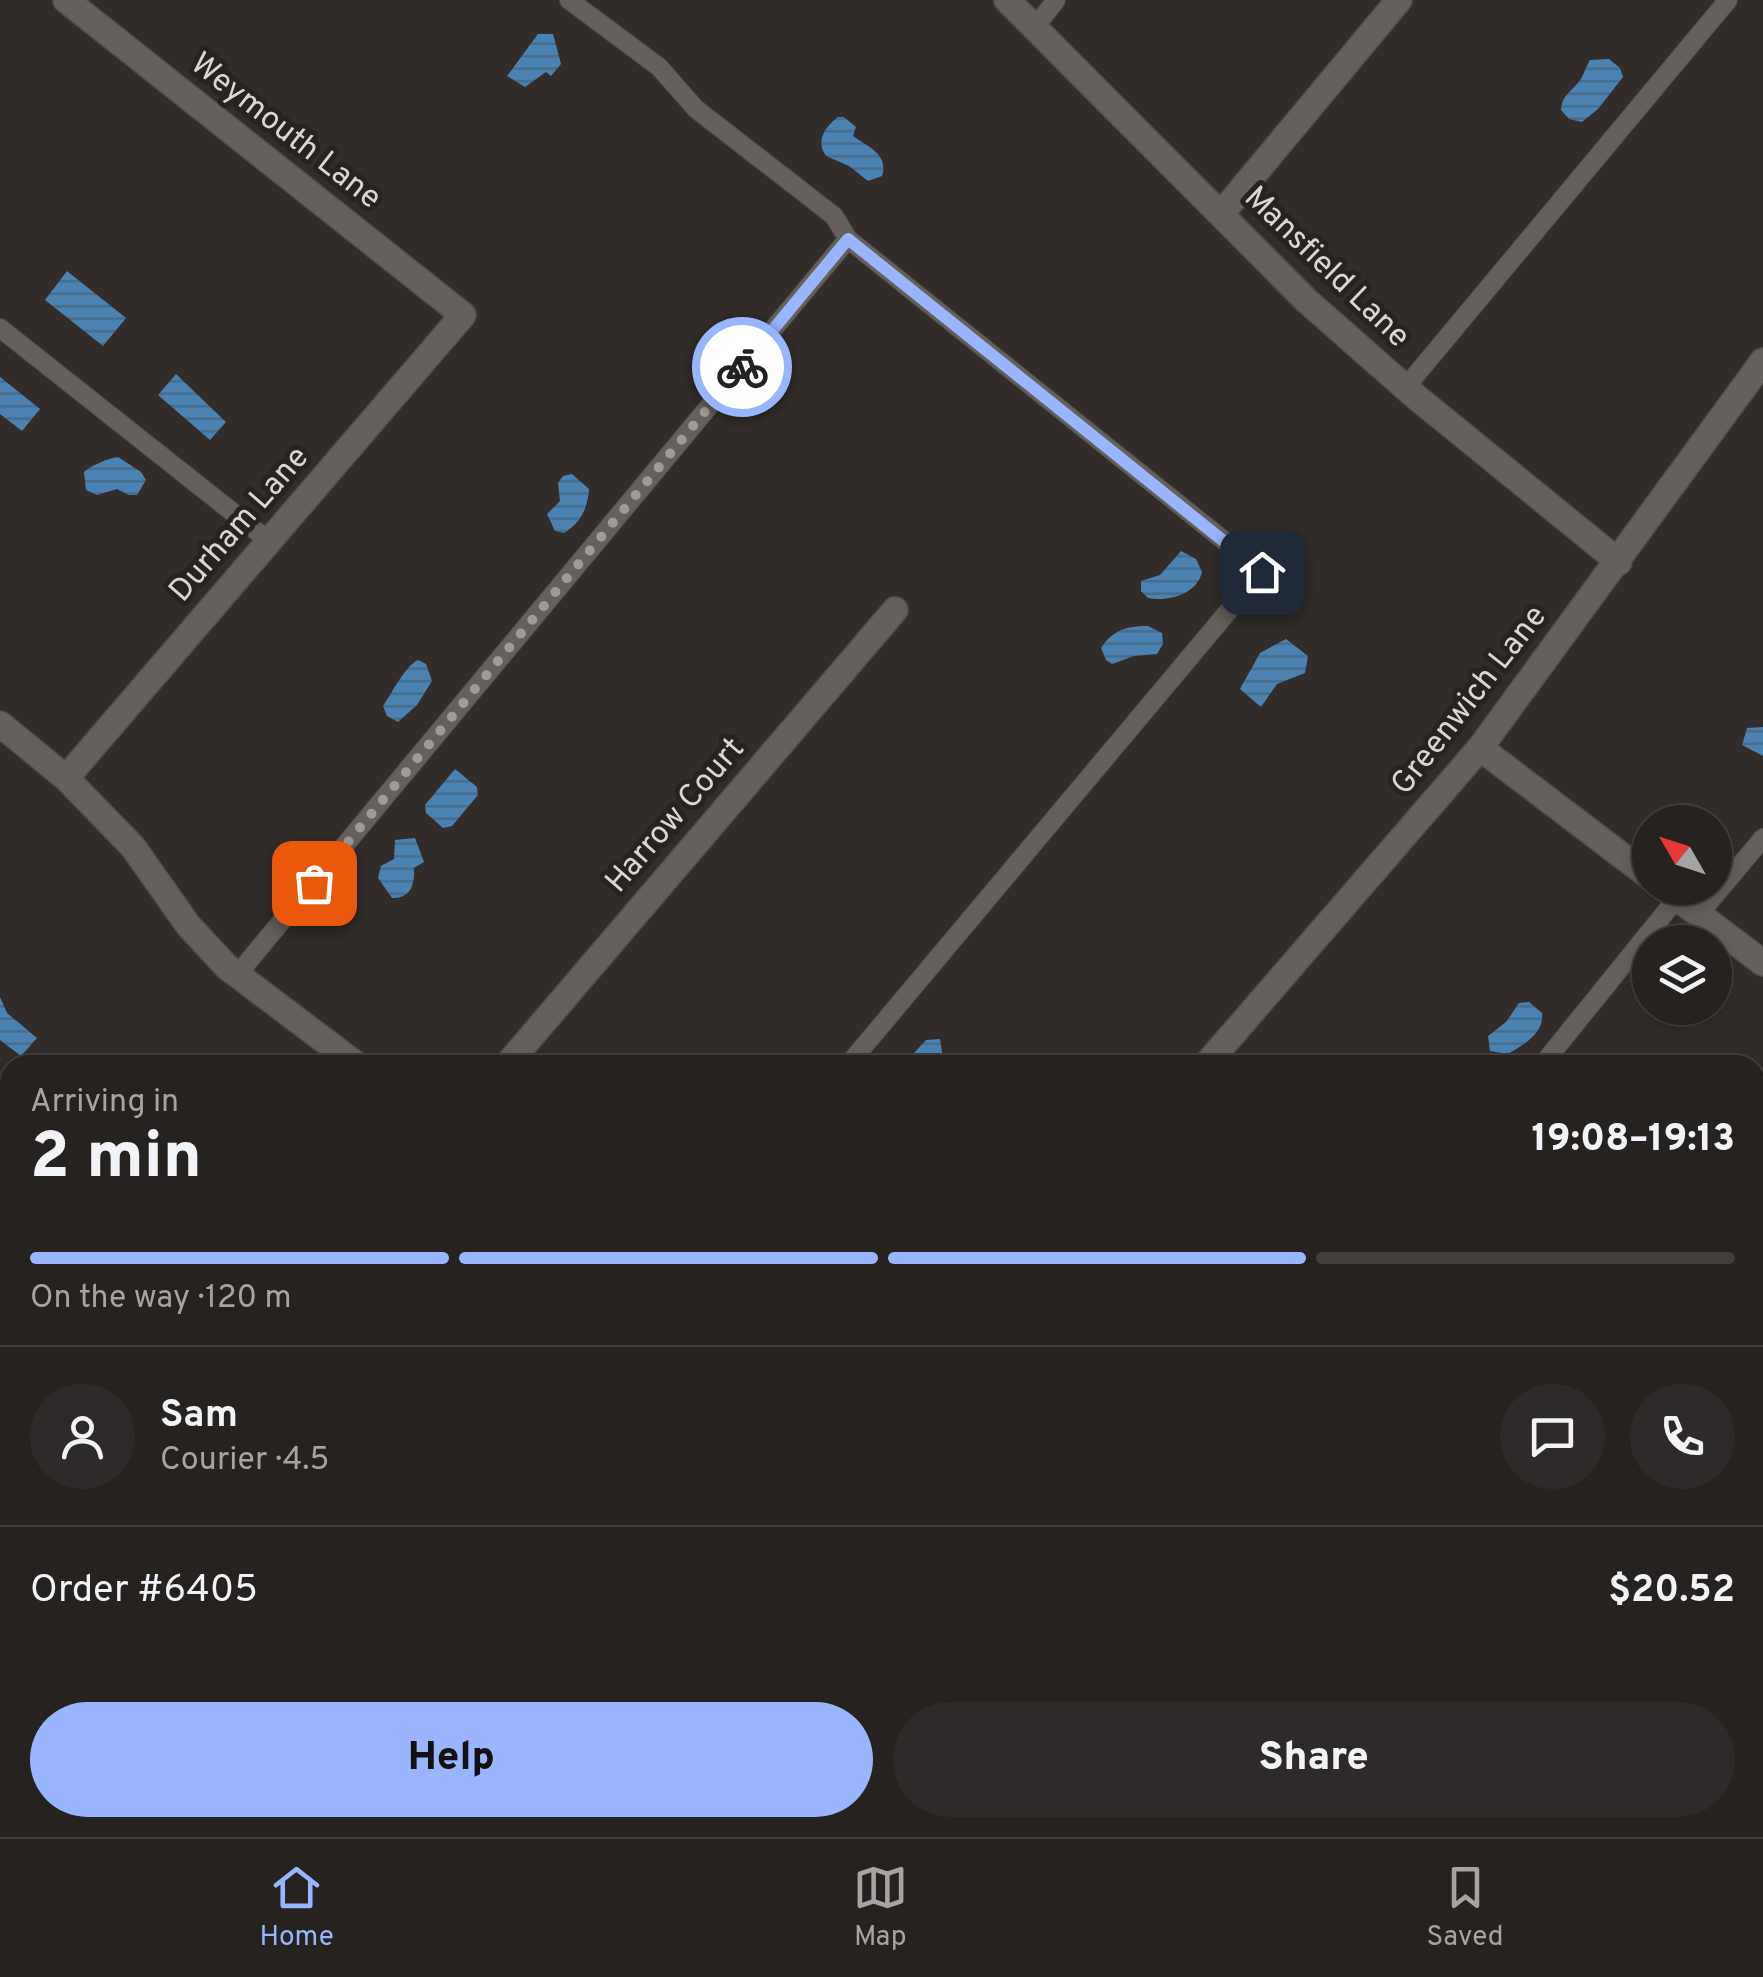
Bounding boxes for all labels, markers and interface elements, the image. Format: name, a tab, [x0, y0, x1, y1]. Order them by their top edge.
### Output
street label: Weymouth Lane	[182, 45, 388, 219]
street label: Mansfield Lane	[1235, 179, 1417, 357]
courier	[692, 317, 792, 417]
icon: bike	[715, 340, 770, 395]
street label: Durham Lane	[162, 439, 318, 611]
pin	[1220, 530, 1305, 615]
icon: home	[1235, 545, 1290, 600]
street label: Greenwich Lane	[1383, 598, 1557, 804]
street label: Harrow Court	[598, 730, 754, 902]
north arrow	[1632, 805, 1732, 905]
map controls	[1632, 805, 1732, 1025]
pin	[272, 841, 357, 926]
icon: bag	[287, 856, 342, 911]
button: layers	[1632, 925, 1732, 1025]
text: Arriving in	[30, 1083, 179, 1123]
text: 19:08–19:13	[1532, 1116, 1735, 1165]
text: 2 min	[30, 1119, 202, 1201]
text: On the way · 120 m	[30, 1279, 292, 1319]
button: person	[30, 1384, 135, 1489]
button: chat	[1500, 1384, 1605, 1489]
button: phone	[1630, 1384, 1735, 1489]
text: Sam	[160, 1392, 238, 1441]
text: Courier · 4.5	[160, 1441, 329, 1481]
text: Order #6405	[30, 1567, 258, 1616]
text: $20.52	[1608, 1567, 1735, 1616]
button: Help	[30, 1702, 873, 1817]
button: Share	[893, 1702, 1735, 1817]
tab: Home	[259, 1860, 334, 1956]
tab: Map	[853, 1860, 908, 1956]
tab: Saved	[1427, 1860, 1504, 1956]

